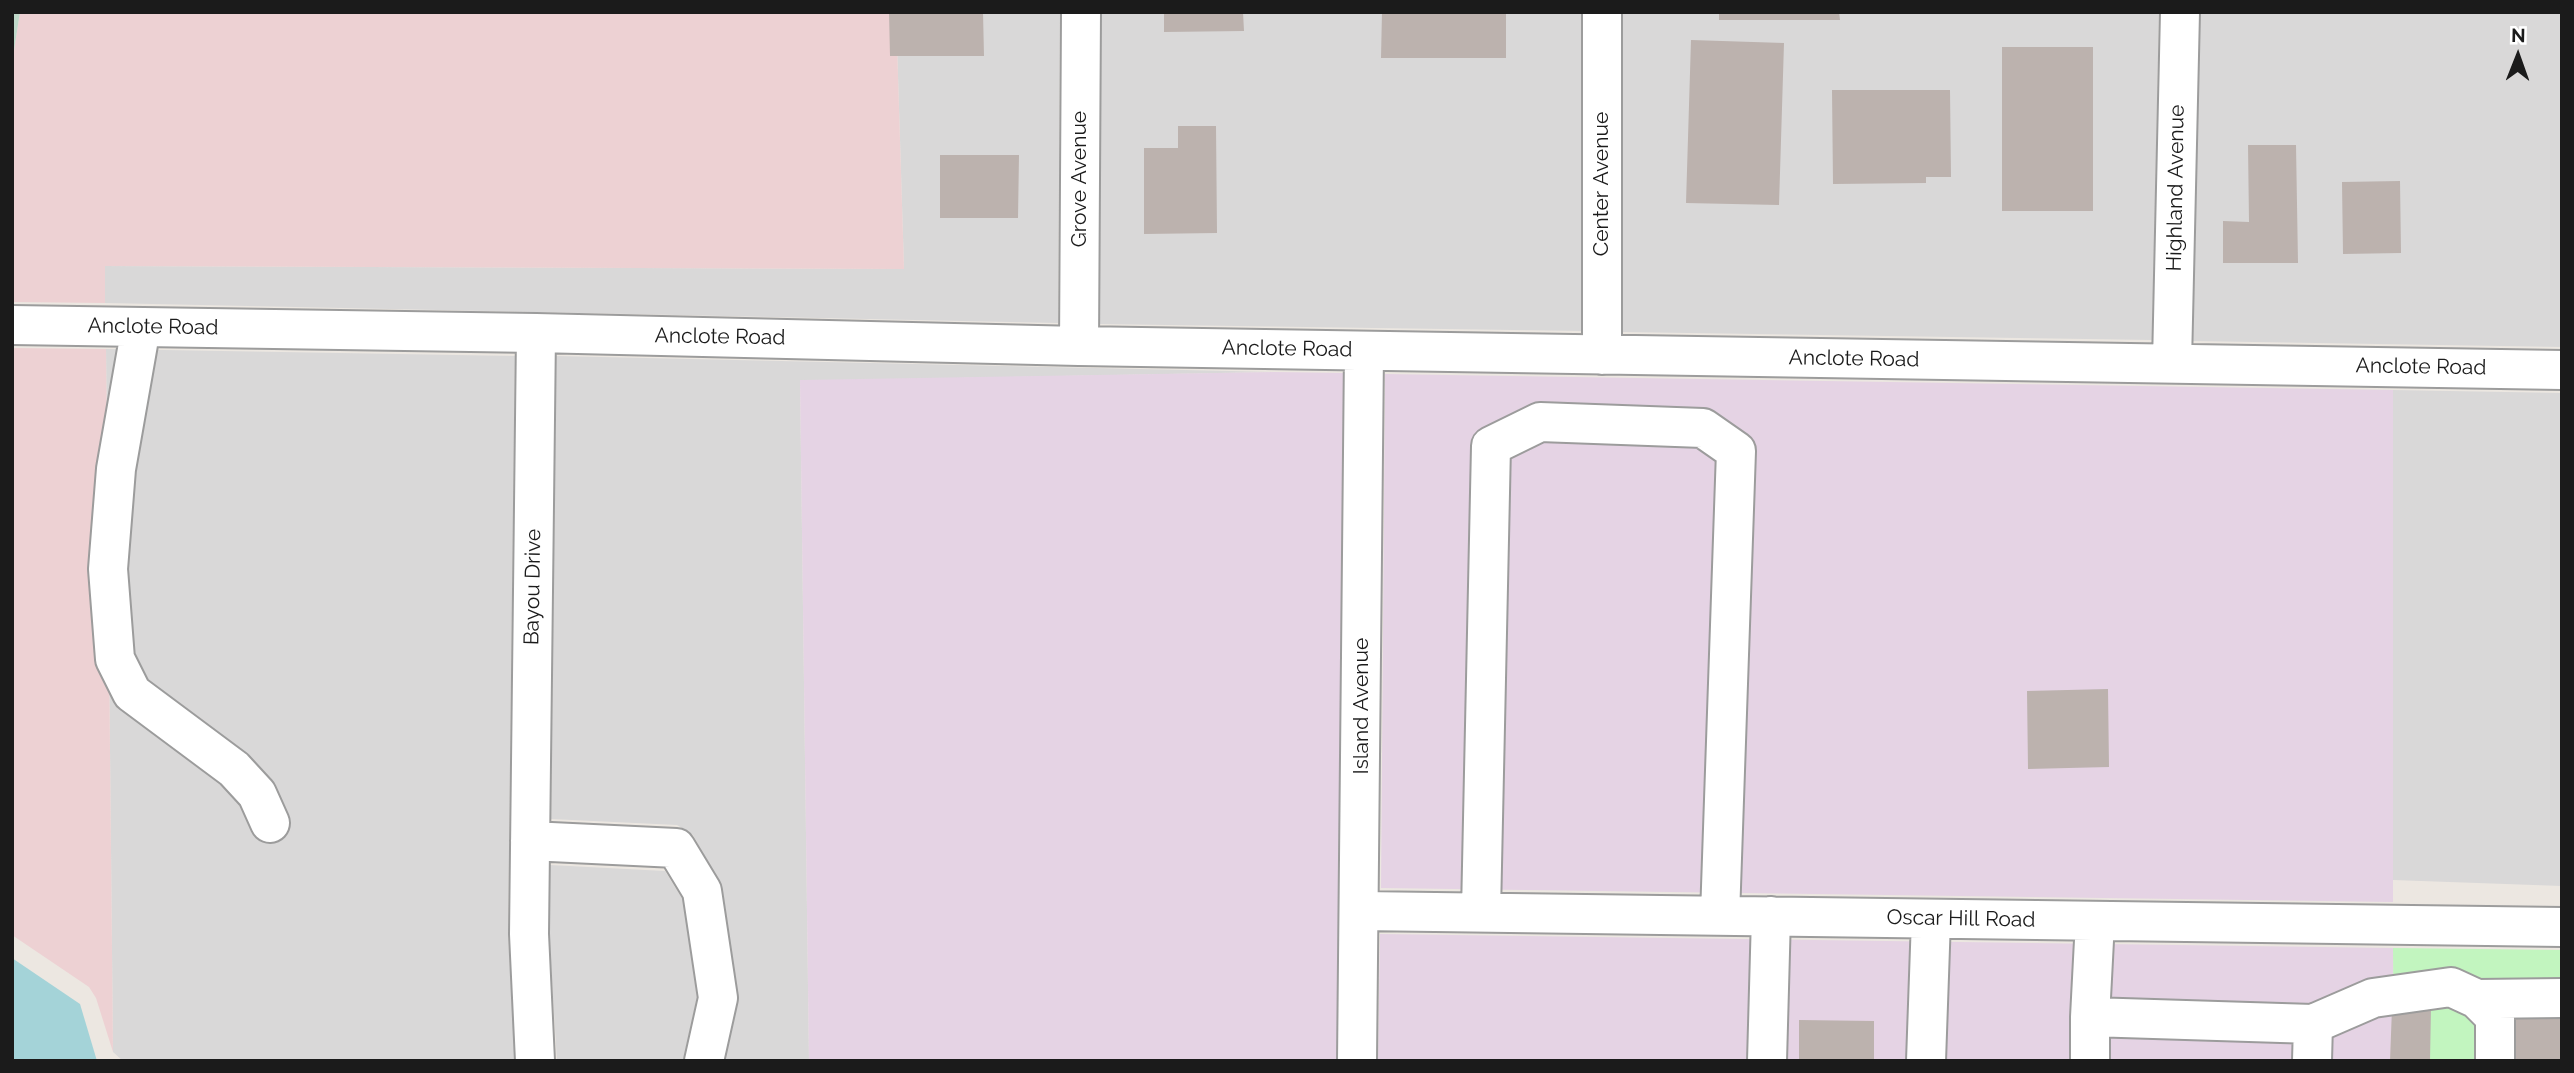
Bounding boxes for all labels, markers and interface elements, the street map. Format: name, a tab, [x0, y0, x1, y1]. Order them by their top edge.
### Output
north arrow	[2483, 21, 2553, 91]
text: N	[2511, 24, 2526, 46]
street label: Highland Avenue	[2162, 104, 2190, 272]
street label: Grove Avenue	[1067, 111, 1093, 247]
street label: Center Avenue	[1589, 112, 1615, 256]
street label: Anclote Road	[87, 313, 219, 341]
street label: Anclote Road	[654, 323, 786, 351]
street label: Anclote Road	[1221, 335, 1353, 363]
street label: Anclote Road	[1788, 345, 1920, 373]
street label: Anclote Road	[2355, 353, 2487, 381]
street label: Bayou Drive	[519, 529, 547, 645]
street label: Island Avenue	[1349, 638, 1375, 774]
street label: Oscar Hill Road	[1886, 905, 2036, 933]

